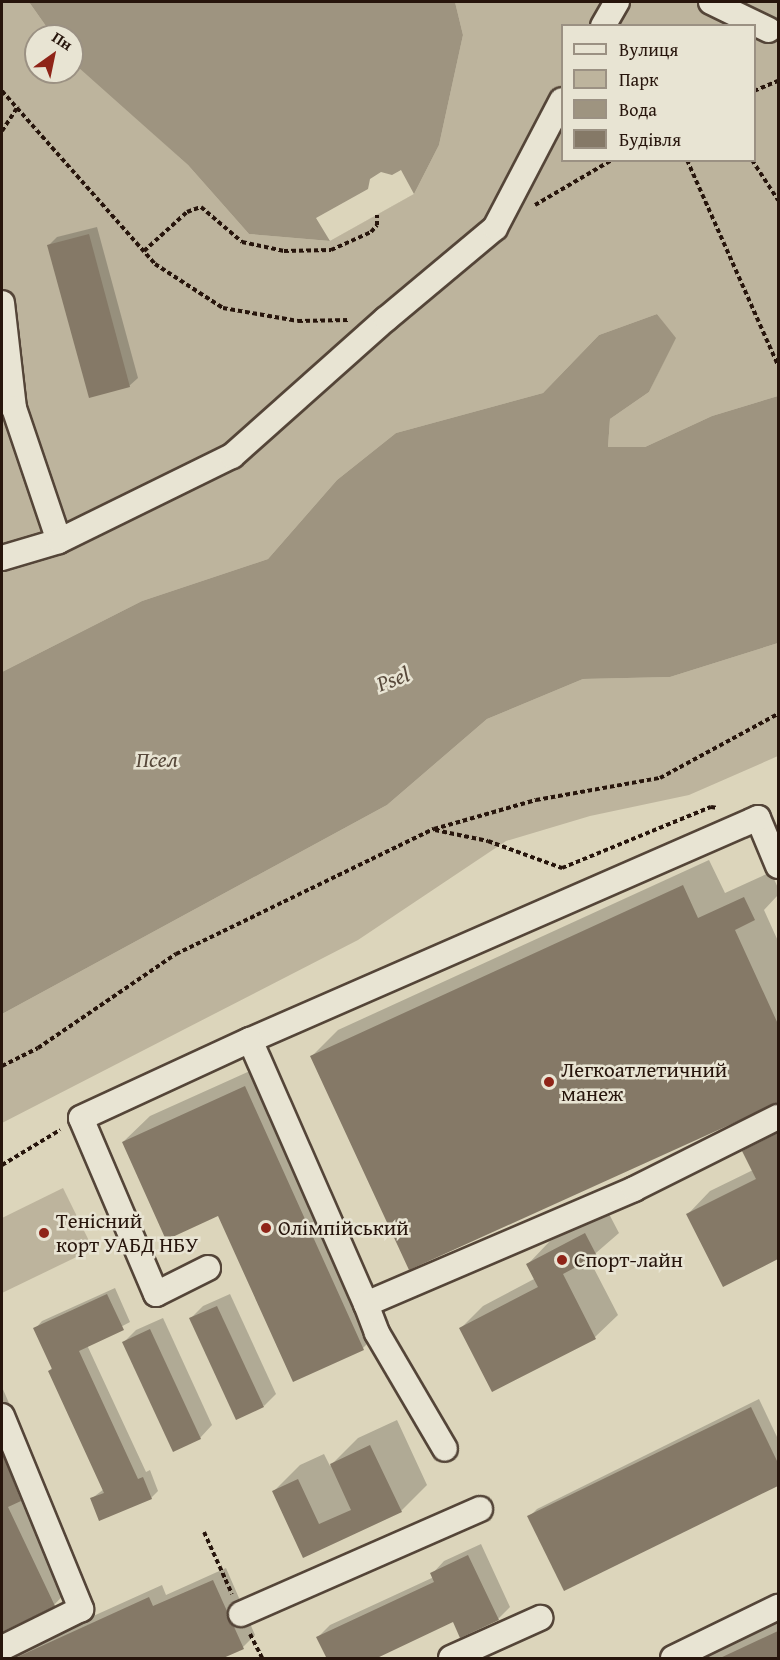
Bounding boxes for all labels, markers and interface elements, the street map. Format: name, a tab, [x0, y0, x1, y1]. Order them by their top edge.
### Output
north arrow	[24, 24, 84, 84]
legend	[561, 24, 756, 162]
text: Пн	[48, 25, 78, 56]
text: Вулиця	[619, 36, 678, 63]
text: Парк	[619, 66, 658, 93]
text: Вода	[619, 96, 657, 123]
text: Будівля	[619, 126, 681, 153]
water label: Psel	[373, 661, 413, 697]
water label: Псел	[136, 747, 178, 773]
place label: Легкоатлетичний манеж	[561, 1057, 727, 1107]
marker: Легкоатлетичний манеж	[542, 1075, 556, 1089]
place label: Тенісний корт УАБД НБУ	[56, 1208, 198, 1258]
place label: Олімпійський	[278, 1215, 409, 1241]
marker: Олімпійський	[259, 1221, 273, 1235]
marker: Тенісний корт УАБД НБУ	[37, 1226, 51, 1240]
place label: Спорт-лайн	[574, 1247, 683, 1273]
marker: Спорт-лайн	[555, 1253, 569, 1267]

